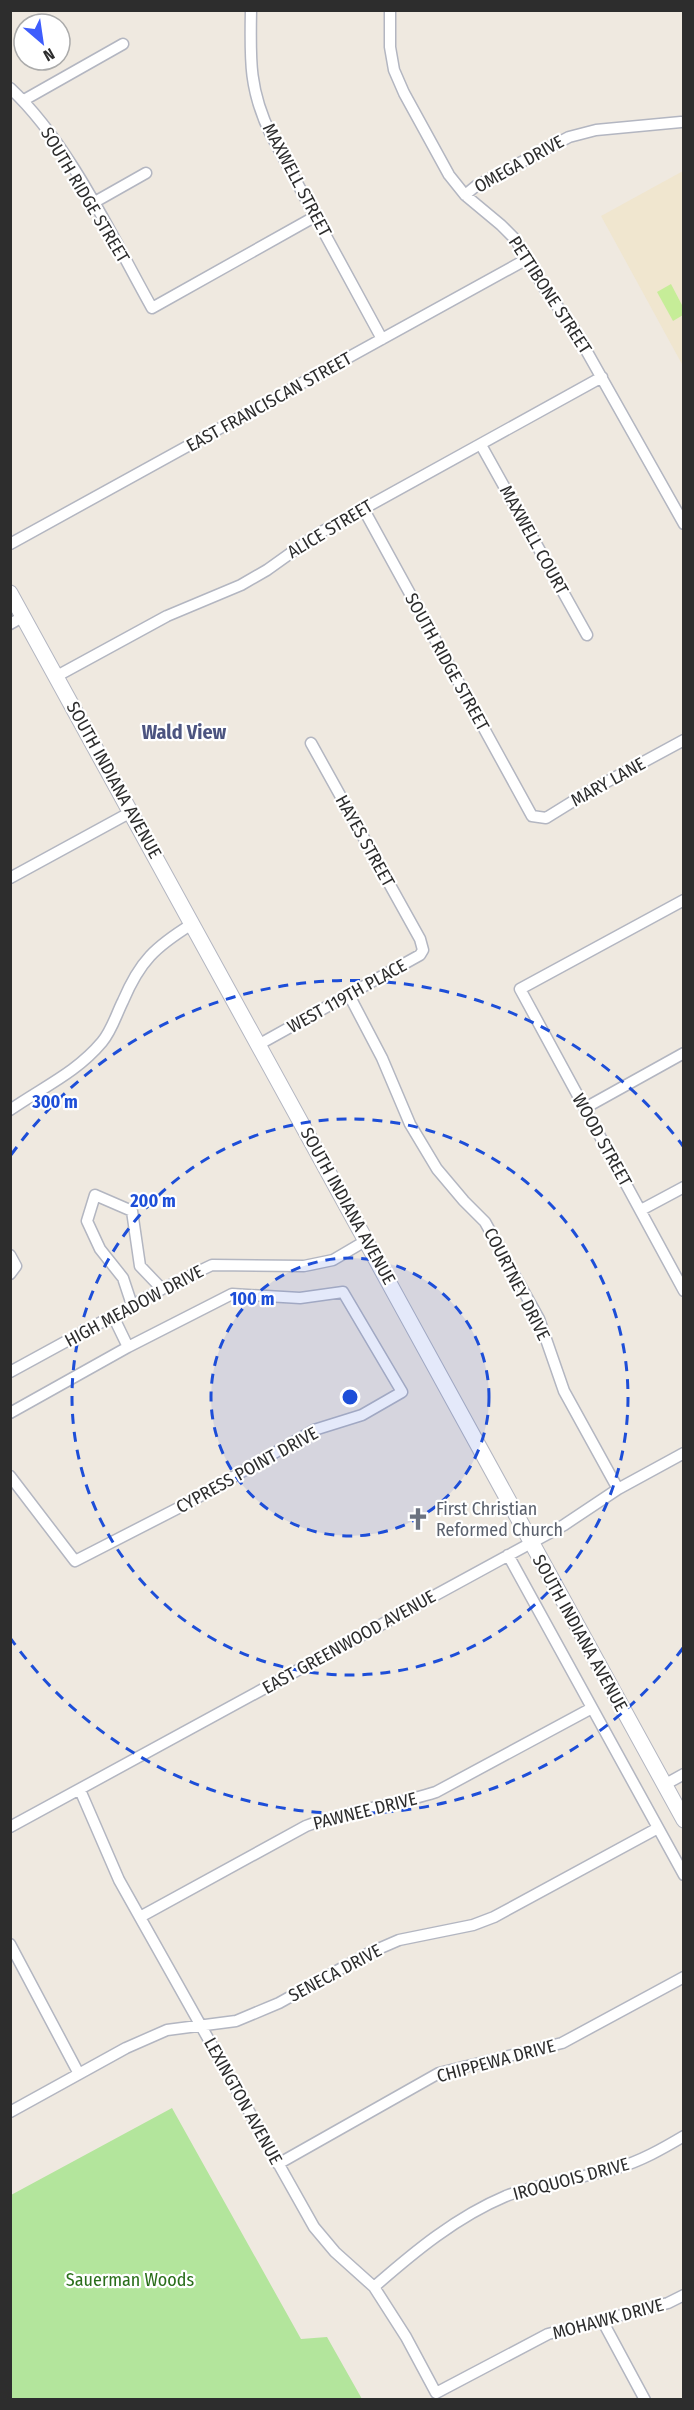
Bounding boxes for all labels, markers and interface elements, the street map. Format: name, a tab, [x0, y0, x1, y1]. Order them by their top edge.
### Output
north arrow	[12, 12, 72, 72]
text: N	[40, 44, 58, 65]
street label: MAXWELL STREET	[258, 120, 336, 241]
street label: SOUTH RIDGE STREET	[36, 123, 134, 267]
street label: OMEGA DRIVE	[470, 130, 568, 198]
street label: PETTIBONE STREET	[504, 232, 597, 359]
street label: EAST FRANCISCAN STREET	[183, 347, 356, 457]
street label: MAXWELL COURT	[495, 481, 573, 599]
street label: ALICE STREET	[283, 495, 377, 563]
street label: SOUTH RIDGE STREET	[400, 589, 494, 735]
street label: SOUTH INDIANA AVENUE	[62, 698, 166, 862]
district label: Wald View	[142, 720, 227, 744]
street label: MARY LANE	[567, 753, 649, 811]
street label: HAYES STREET	[331, 791, 400, 891]
street label: WEST 119TH PLACE	[284, 954, 410, 1038]
street label: WOOD STREET	[567, 1090, 637, 1191]
text: 300 m	[31, 1091, 78, 1113]
street label: SOUTH INDIANA AVENUE	[296, 1124, 400, 1288]
text: 200 m	[129, 1190, 176, 1212]
street label: COURTNEY DRIVE	[479, 1224, 555, 1344]
street label: HIGH MEADOW DRIVE	[61, 1260, 207, 1352]
text: 100 m	[230, 1288, 274, 1310]
centre of rings	[340, 1387, 360, 1407]
street label: CYPRESS POINT DRIVE	[172, 1422, 322, 1518]
place label: First Christian Reformed Church	[436, 1498, 563, 1541]
church icon: First Christian Reformed Church	[405, 1506, 431, 1532]
street label: SOUTH INDIANA AVENUE	[528, 1551, 632, 1715]
street label: EAST GREENWOOD AVENUE	[259, 1585, 439, 1699]
street label: PAWNEE DRIVE	[311, 1788, 419, 1834]
street label: SENECA DRIVE	[285, 1939, 385, 2007]
street label: LEXINGTON AVENUE	[199, 2034, 287, 2168]
street label: CHIPPEWA DRIVE	[434, 2035, 558, 2087]
street label: IROQUOIS DRIVE	[511, 2153, 631, 2205]
park label: Sauerman Woods	[66, 2269, 194, 2291]
street label: MOHAWK DRIVE	[550, 2294, 666, 2344]

